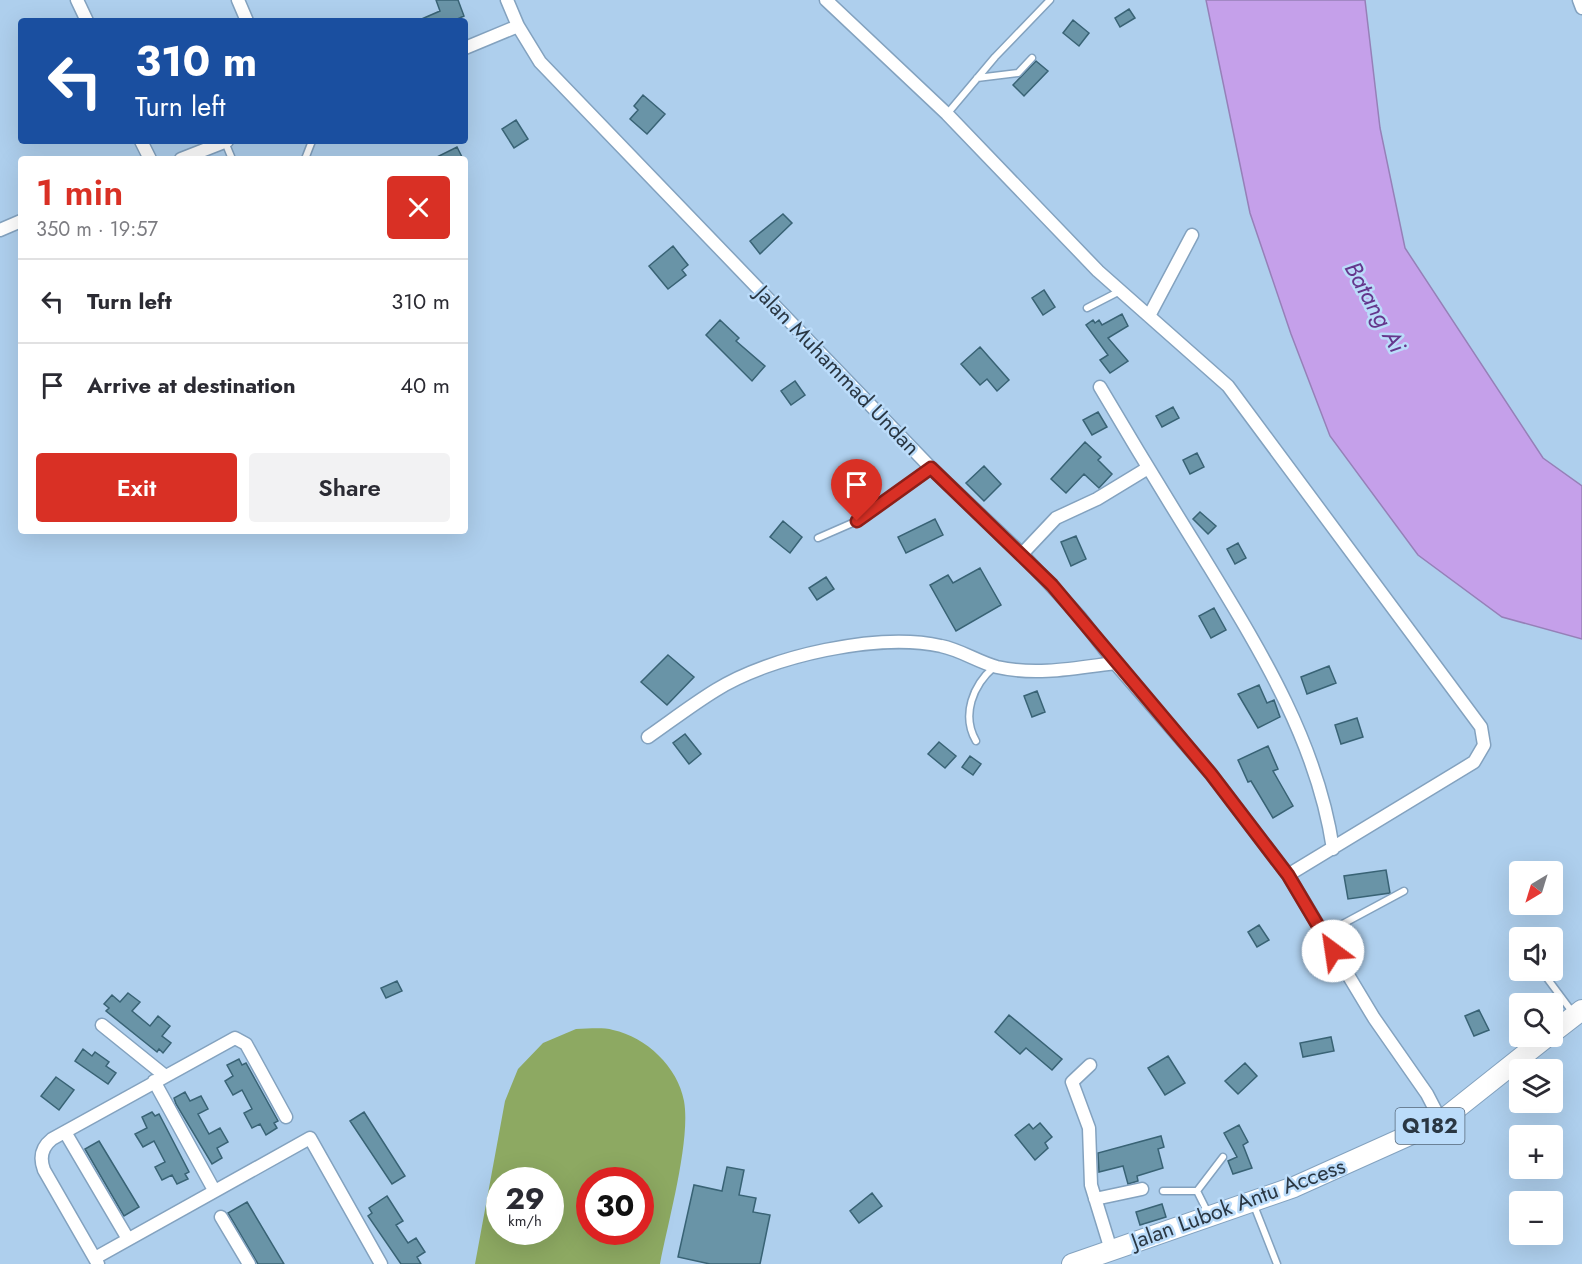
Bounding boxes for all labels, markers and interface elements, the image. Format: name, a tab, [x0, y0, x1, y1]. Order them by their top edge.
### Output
text: 310 m	[135, 31, 257, 92]
icon: left	[36, 42, 114, 120]
text: Turn left	[135, 87, 225, 126]
text: 1 min	[36, 166, 123, 218]
button: close	[387, 176, 450, 239]
text: 350 m · 19:57	[36, 215, 158, 244]
water label: Batang Ai	[1336, 255, 1415, 359]
street label: Jalan Muhammad Undan	[746, 276, 928, 462]
icon: left	[36, 285, 69, 318]
text: Turn left	[87, 285, 172, 317]
text: 310 m	[391, 285, 450, 317]
icon: arrive	[36, 369, 69, 402]
text: Arrive at destination	[87, 369, 296, 401]
text: 40 m	[400, 369, 450, 401]
button: Exit	[36, 453, 237, 522]
button: Share	[249, 453, 450, 522]
pin	[831, 459, 882, 521]
icon: arrive	[840, 468, 873, 501]
north arrow	[1509, 861, 1563, 915]
map controls	[1509, 861, 1563, 1245]
position arrow	[1301, 919, 1365, 983]
button: sound	[1509, 927, 1563, 981]
button: search	[1509, 993, 1563, 1047]
button: layers	[1509, 1059, 1563, 1113]
road number: Q182	[1396, 1108, 1464, 1144]
button: +	[1509, 1125, 1563, 1179]
street label: Jalan Lubok Antu Access	[1124, 1149, 1350, 1258]
speed limit sign: 30	[576, 1167, 654, 1245]
text: 29	[505, 1177, 545, 1220]
button: −	[1509, 1191, 1563, 1245]
text: km/h	[508, 1210, 542, 1232]

